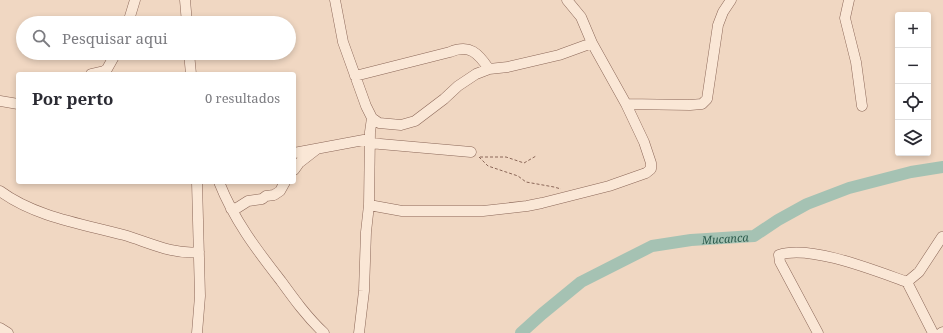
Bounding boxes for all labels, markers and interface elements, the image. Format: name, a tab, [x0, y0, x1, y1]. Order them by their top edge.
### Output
map controls	[895, 12, 931, 156]
button: +	[895, 12, 931, 48]
search box	[16, 16, 296, 60]
icon: search	[30, 27, 52, 49]
text: Pesquisar aqui	[62, 28, 168, 48]
button: −	[895, 48, 931, 84]
button: locate	[895, 84, 931, 120]
text: Por perto	[32, 87, 114, 110]
text: 0 resultados	[205, 89, 280, 107]
button: layers	[895, 120, 931, 156]
water label: Mucanca	[700, 229, 750, 247]

